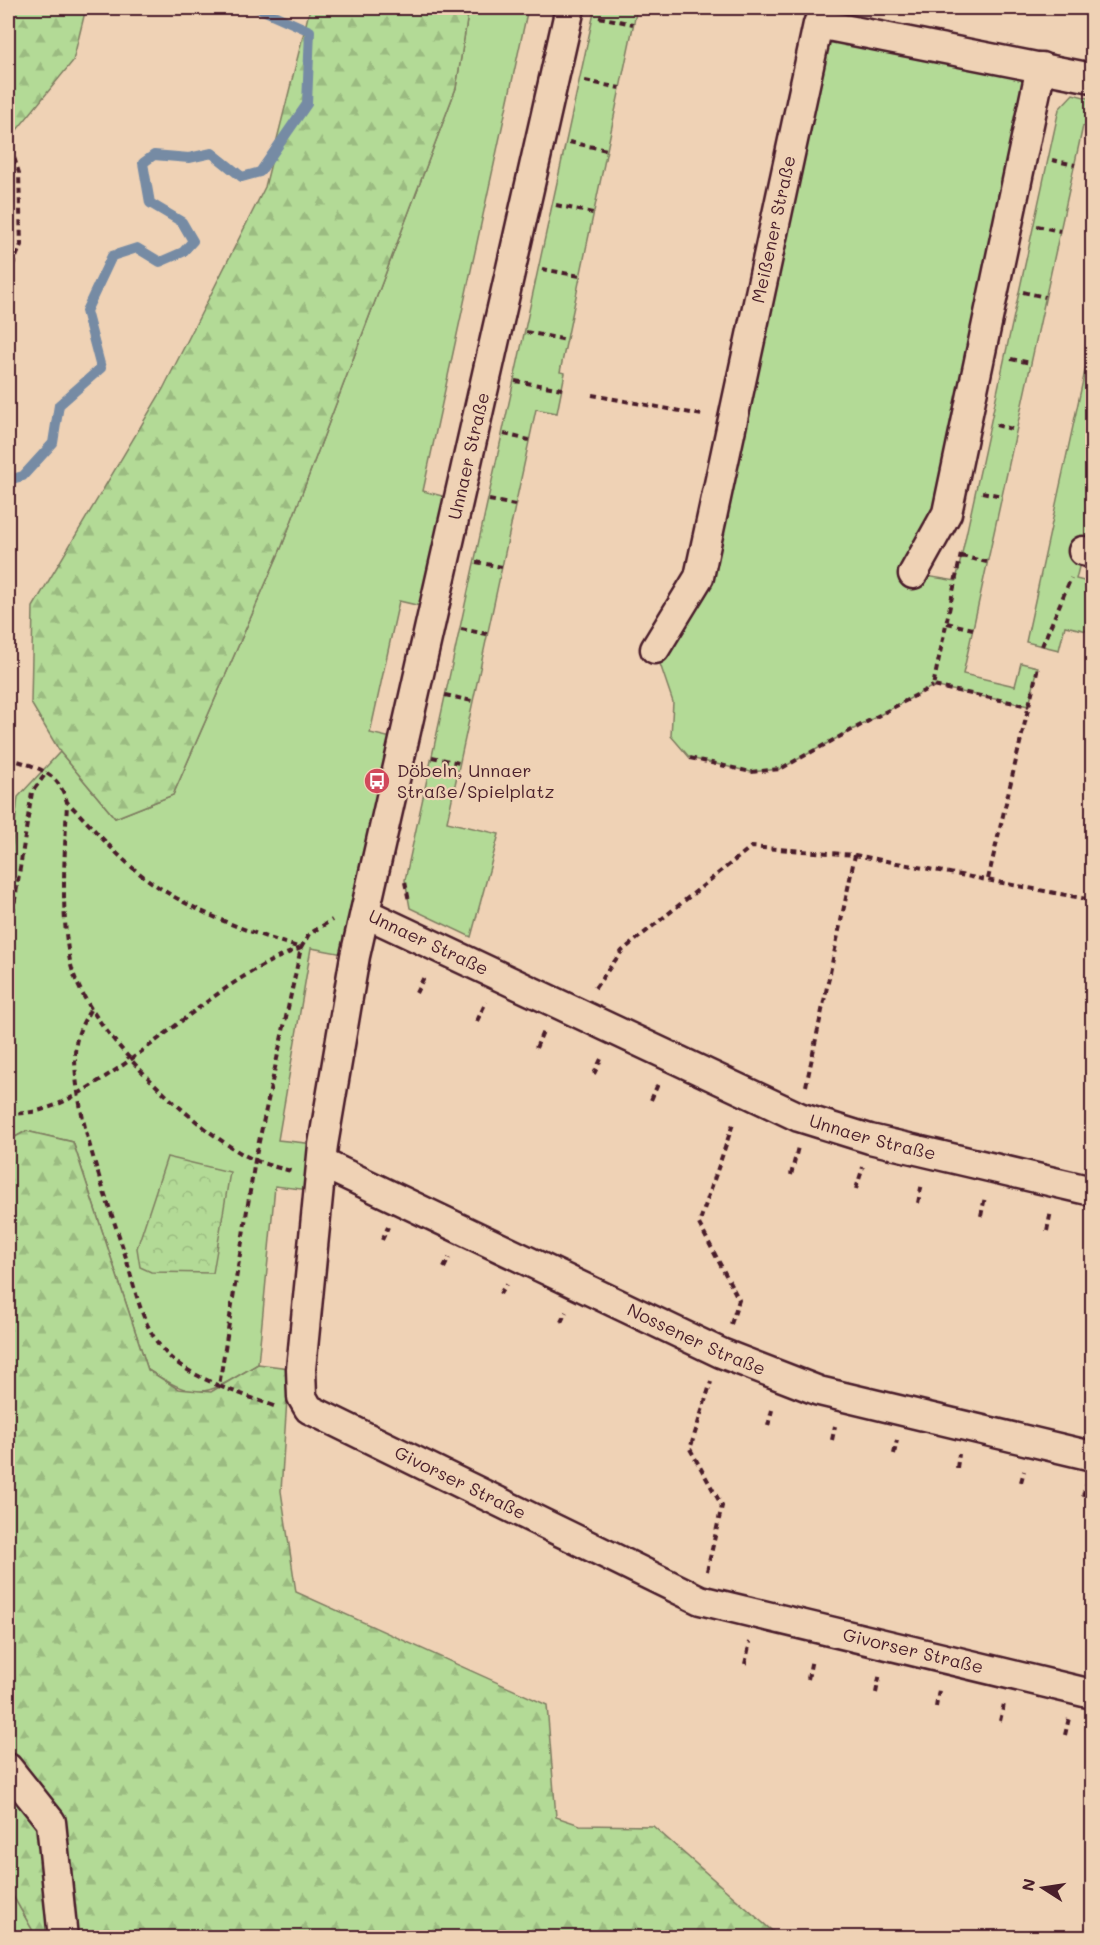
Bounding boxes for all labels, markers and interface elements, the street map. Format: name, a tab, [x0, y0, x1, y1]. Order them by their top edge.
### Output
street label: Meißener Straße	[745, 153, 800, 305]
street label: Unnaer Straße	[442, 390, 494, 522]
place label: Döbeln, Unnaer Straße/Spielplatz	[397, 758, 554, 803]
bus stop icon: Döbeln, Unnaer Straße/Spielplatz	[362, 766, 392, 796]
street label: Unnaer Straße	[365, 903, 493, 980]
street label: Unnaer Straße	[807, 1108, 938, 1165]
street label: Nossener Straße	[624, 1297, 769, 1380]
street label: Givorser Straße	[391, 1440, 530, 1524]
street label: Givorser Straße	[841, 1622, 986, 1679]
north arrow	[1013, 1858, 1073, 1918]
text: N	[1016, 1877, 1039, 1893]

